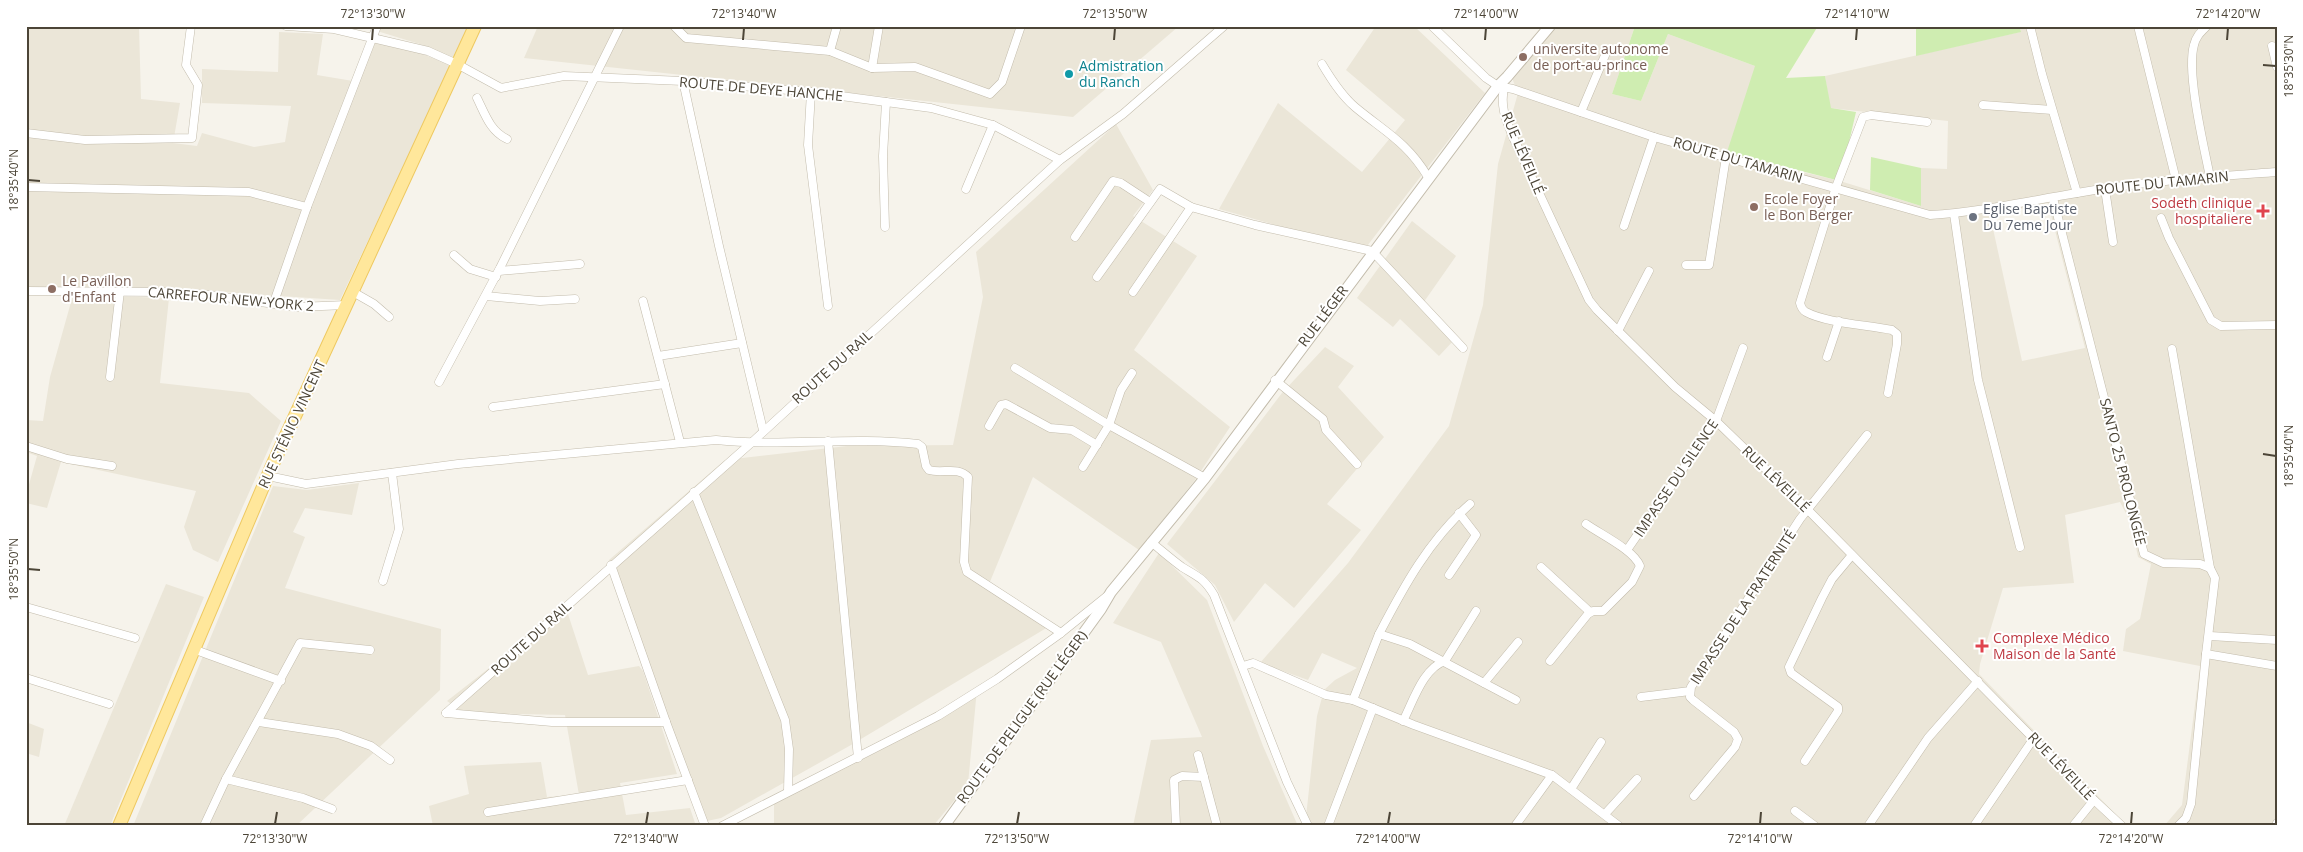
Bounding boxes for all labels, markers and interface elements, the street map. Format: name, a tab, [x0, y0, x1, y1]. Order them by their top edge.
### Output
text: 72°13'30"W	[341, 5, 405, 22]
text: 72°13'40"W	[712, 5, 776, 22]
text: 72°13'50"W	[1083, 5, 1147, 22]
text: 72°14'00"W	[1454, 5, 1518, 22]
text: 72°14'10"W	[1825, 5, 1889, 22]
text: 72°14'20"W	[2196, 5, 2260, 22]
text: 18°35'30"N	[2280, 35, 2297, 97]
place label: universite autonome de port-au-prince	[1533, 39, 1669, 74]
marker: universite autonome de port-au-prince	[1517, 51, 1529, 63]
place label: Admistration du Ranch	[1079, 56, 1164, 91]
marker: Admistration du Ranch	[1063, 68, 1075, 80]
street label: ROUTE DE DEYE HANCHE	[678, 72, 844, 105]
street label: RUE LÉVEILLÉ	[1498, 109, 1549, 197]
street label: ROUTE DU TAMARIN	[1671, 132, 1805, 187]
text: 18°35'40"N	[5, 149, 22, 211]
street label: ROUTE DU TAMARIN	[2094, 166, 2230, 199]
place label: Ecole Foyer le Bon Berger	[1764, 189, 1853, 224]
place label: Sodeth clinique hospitaliere	[2151, 193, 2252, 228]
place label: Eglise Baptiste Du 7eme Jour	[1983, 199, 2077, 234]
marker: Ecole Foyer le Bon Berger	[1748, 201, 1760, 213]
marker: Sodeth clinique hospitaliere	[2256, 204, 2270, 218]
marker: Eglise Baptiste Du 7eme Jour	[1967, 211, 1979, 223]
place label: Le Pavillon d'Enfant	[62, 271, 132, 306]
street label: RUE LÉGER	[1293, 281, 1352, 350]
street label: CARREFOUR NEW-YORK 2	[147, 282, 315, 315]
marker: Le Pavillon d'Enfant	[46, 283, 58, 295]
street label: ROUTE DU RAIL	[788, 326, 876, 408]
street label: RUE STÉNIO VINCENT	[253, 356, 330, 491]
street label: SANTO 25 PROLONGÉE	[2096, 396, 2151, 548]
street label: IMPASSE DU SILENCE	[1629, 415, 1722, 540]
text: 18°35'40"N	[2280, 425, 2297, 487]
street label: RUE LÉVEILLÉ	[1738, 441, 1815, 516]
street label: IMPASSE DE LA FRATERNITÉ	[1685, 526, 1800, 688]
text: 18°35'50"N	[5, 538, 22, 600]
street label: ROUTE DU RAIL	[487, 597, 575, 679]
street label: ROUTE DE PELIGUE (RUE LÉGER)	[952, 626, 1091, 807]
place label: Complexe Médico Maison de la Santé	[1993, 628, 2116, 663]
marker: Complexe Médico Maison de la Santé	[1975, 639, 1989, 653]
street label: RUE LÉVEILLÉ	[2024, 727, 2099, 804]
text: 72°13'30"W	[243, 830, 307, 847]
text: 72°13'40"W	[614, 830, 678, 847]
text: 72°13'50"W	[985, 830, 1049, 847]
text: 72°14'00"W	[1356, 830, 1420, 847]
text: 72°14'10"W	[1728, 830, 1792, 847]
text: 72°14'20"W	[2099, 830, 2163, 847]

